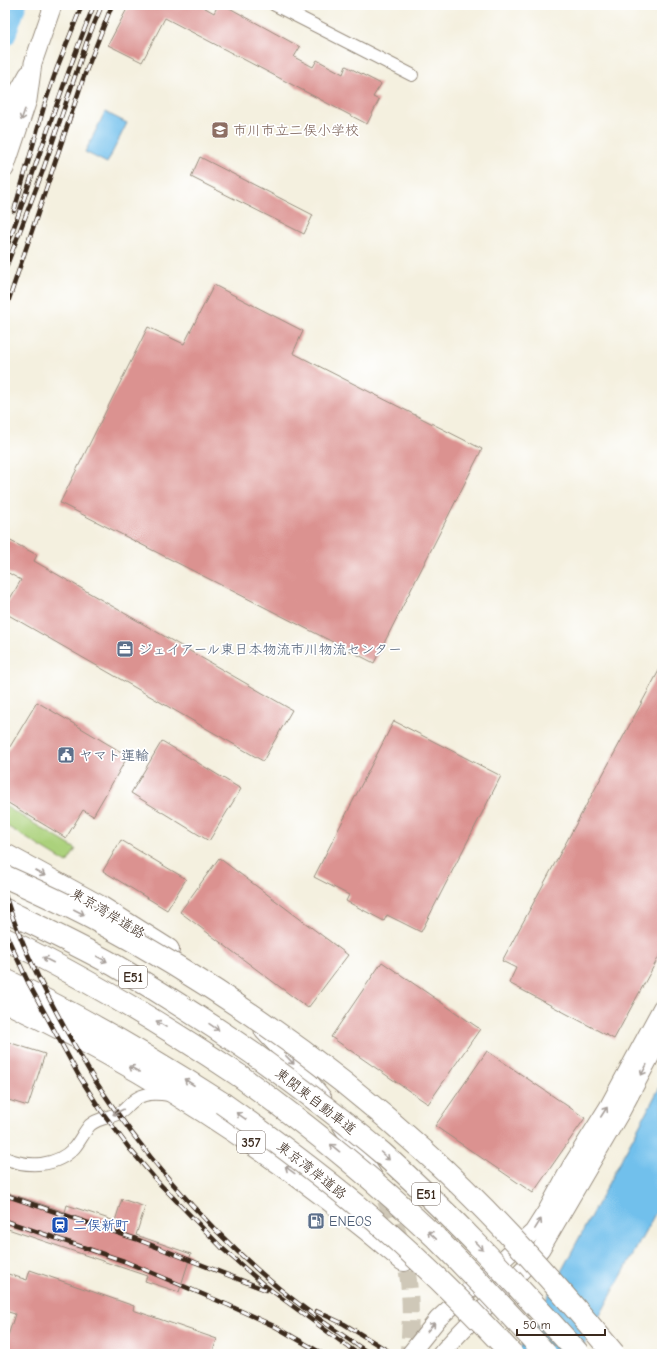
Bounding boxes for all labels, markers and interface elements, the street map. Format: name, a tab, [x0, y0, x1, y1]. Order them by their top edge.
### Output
one-way arrow	[19, 109, 26, 122]
school or university icon: 市川市立二俣小学校	[210, 120, 230, 140]
place label: 市川市立二俣小学校	[233, 122, 359, 139]
office icon: ジェイアール東日本物流市川物流センター	[115, 639, 135, 659]
place label: ジェイアール東日本物流市川物流センター	[138, 641, 402, 658]
public building icon: ヤマト運輸	[56, 745, 76, 765]
place label: ヤマト運輸	[79, 747, 149, 764]
one-way arrow	[33, 869, 45, 877]
street label: 東京湾岸道路	[67, 885, 148, 942]
one-way arrow	[72, 909, 84, 916]
one-way arrow	[42, 956, 54, 963]
one-way arrow	[96, 956, 108, 964]
road number: E51	[119, 966, 147, 988]
one-way arrow	[155, 1020, 167, 1028]
one-way arrow	[208, 1022, 219, 1031]
one-way arrow	[285, 1054, 294, 1064]
one-way arrow	[639, 1063, 647, 1075]
one-way arrow	[128, 1065, 140, 1073]
street label: 東関東自動車道	[272, 1065, 360, 1138]
one-way arrow	[184, 1078, 195, 1086]
one-way arrow	[600, 1107, 608, 1118]
one-way arrow	[112, 1109, 124, 1116]
one-way arrow	[236, 1112, 247, 1120]
road number: 357	[237, 1131, 265, 1153]
street label: 東京湾岸道路	[273, 1138, 350, 1203]
one-way arrow	[329, 1144, 340, 1153]
one-way arrow	[380, 1152, 390, 1161]
one-way arrow	[285, 1166, 296, 1174]
road number: E51	[412, 1183, 440, 1205]
fuel station icon: ENEOS	[306, 1211, 326, 1231]
place label: ENEOS	[329, 1213, 372, 1230]
station icon: 二俣新町	[50, 1215, 70, 1235]
place label: 二俣新町	[73, 1217, 129, 1234]
one-way arrow	[534, 1219, 542, 1230]
one-way arrow	[427, 1230, 437, 1240]
one-way arrow	[474, 1241, 484, 1251]
scale bar	[517, 1311, 605, 1337]
text: 50 m	[523, 1318, 551, 1332]
one-way arrow	[427, 1322, 436, 1333]

